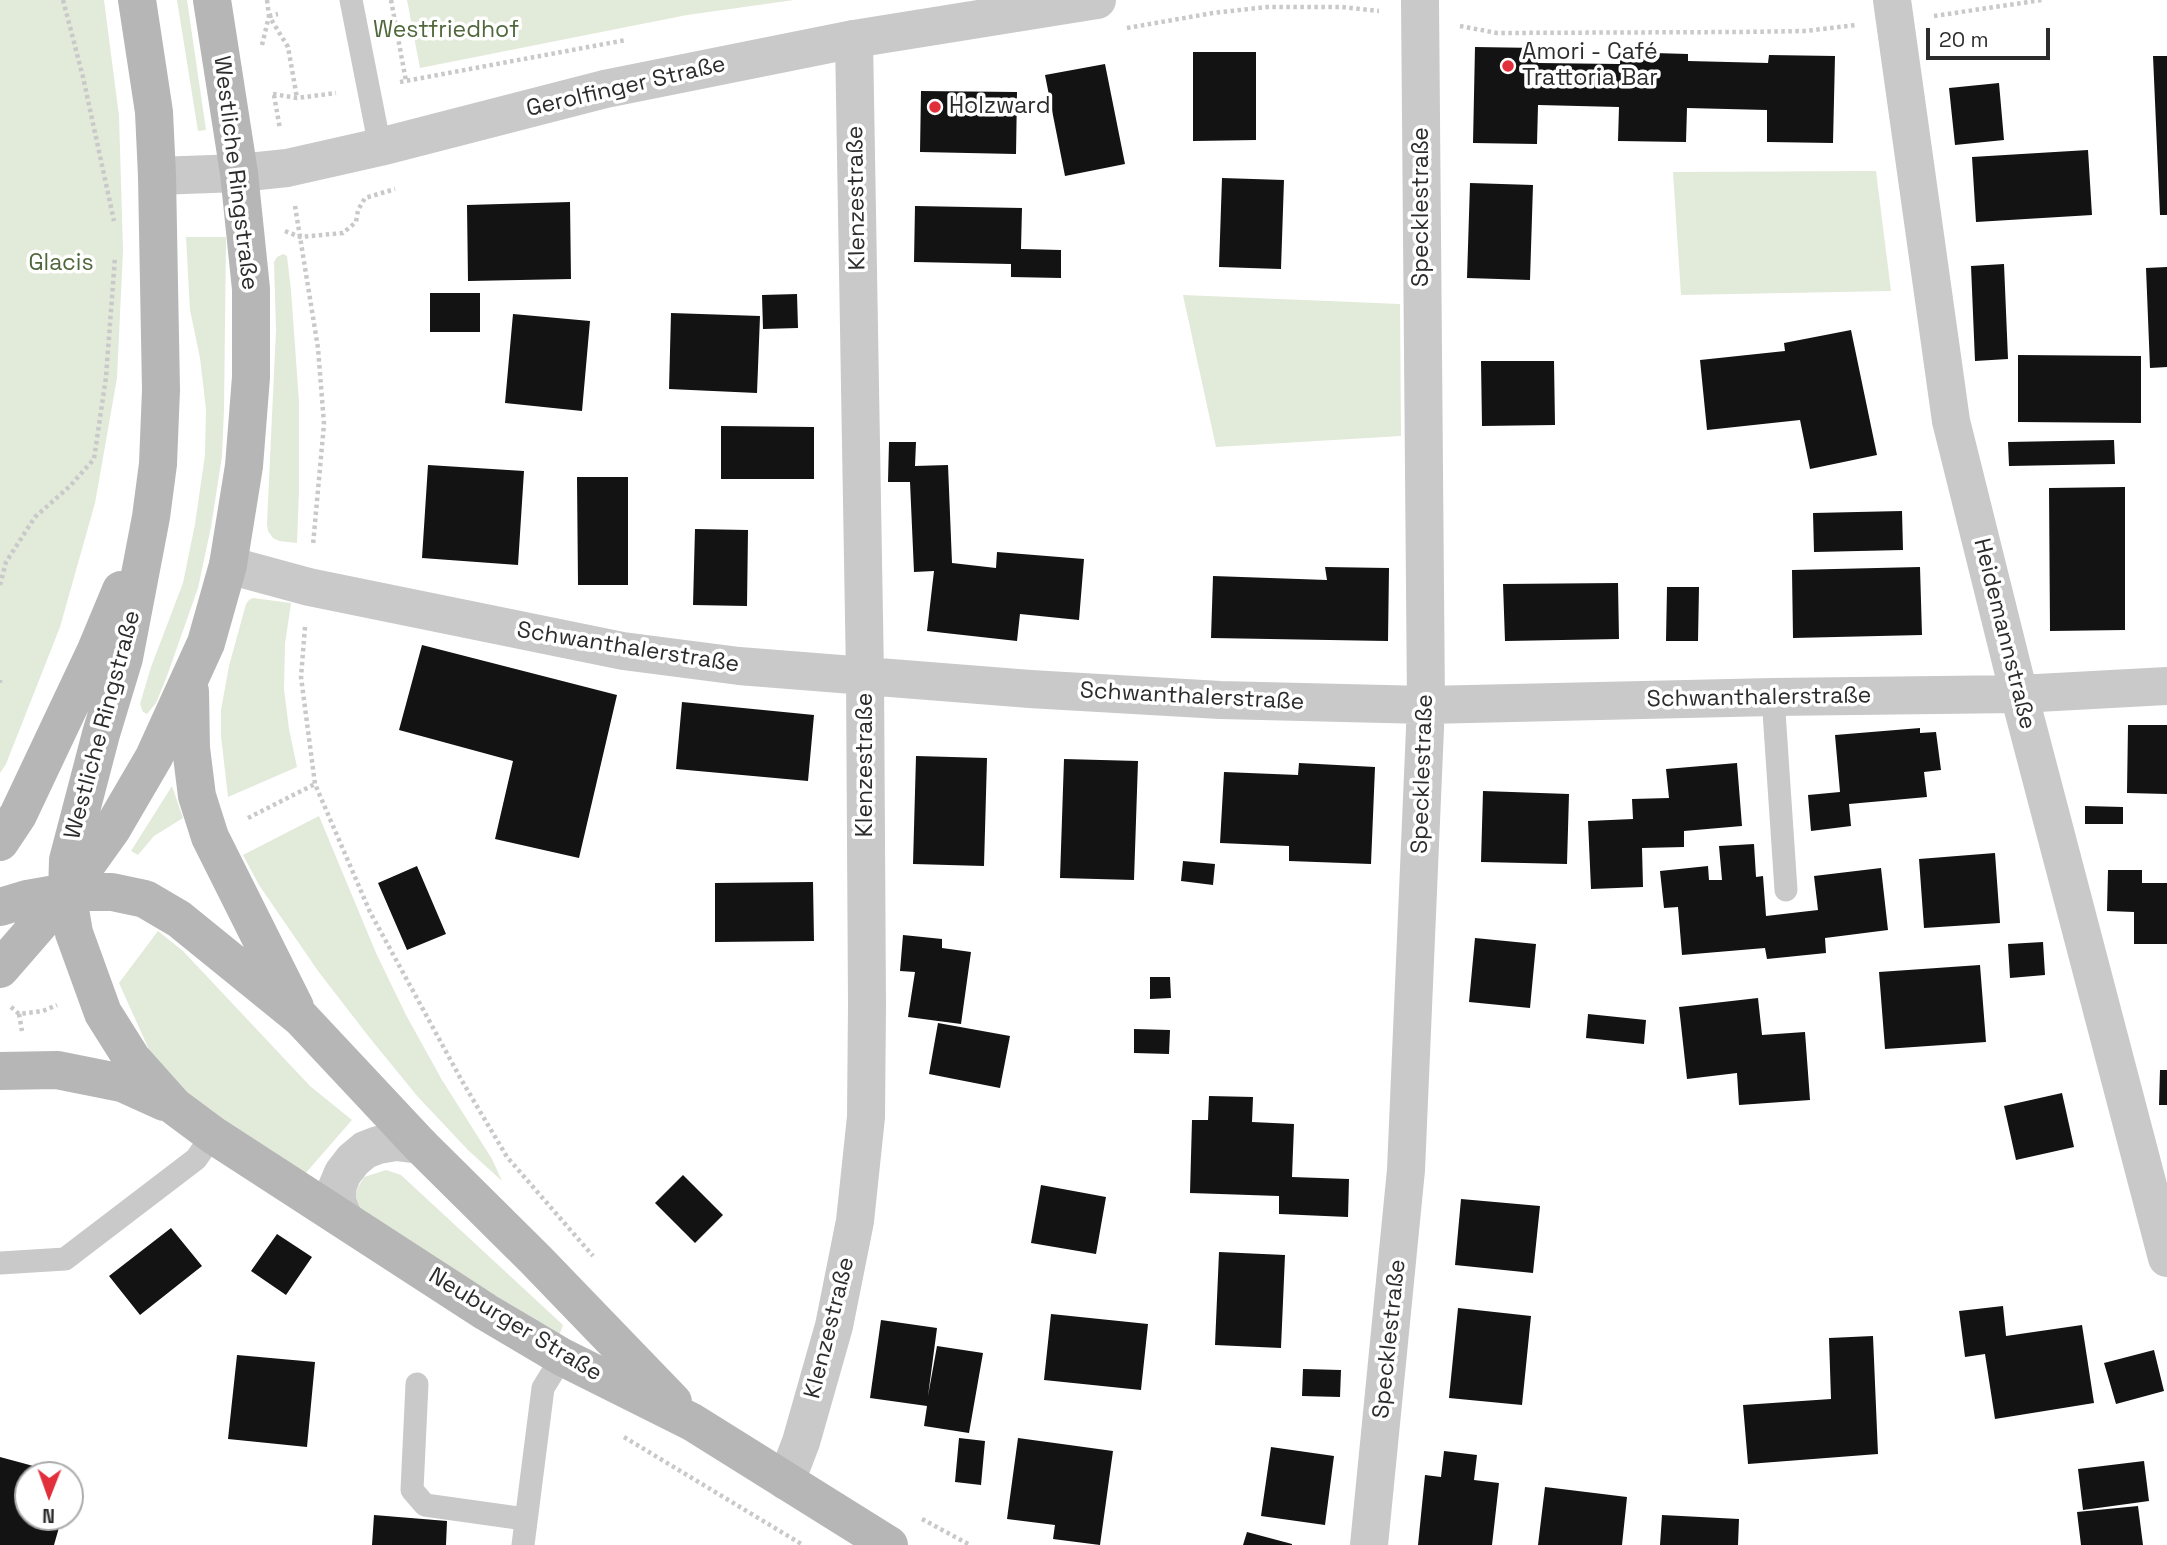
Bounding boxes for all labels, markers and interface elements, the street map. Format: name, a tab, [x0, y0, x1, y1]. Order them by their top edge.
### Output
scale bar	[1929, 14, 2053, 58]
park label: Westfriedhof	[373, 17, 519, 45]
text: 20 m	[1939, 26, 1989, 53]
place label: Amori - Café Trattoria Bar	[1522, 39, 1658, 93]
street label: Gerolfinger Straße	[524, 51, 728, 123]
street label: Westliche Ringstraße	[207, 54, 263, 292]
marker: Amori - Café Trattoria Bar	[1500, 58, 1516, 74]
place label: Holzward	[949, 93, 1050, 121]
marker: Holzward	[927, 99, 943, 115]
street label: Klenzestraße	[842, 126, 872, 270]
street label: Specklestraße	[1408, 127, 1436, 287]
park label: Glacis	[28, 250, 94, 278]
street label: Heidemannstraße	[1967, 536, 2041, 732]
street label: Westliche Ringstraße	[59, 608, 147, 842]
street label: Schwanthalerstraße	[515, 617, 741, 679]
street label: Schwanthalerstraße	[1079, 677, 1305, 717]
street label: Schwanthalerstraße	[1646, 682, 1872, 714]
street label: Klenzestraße	[852, 693, 880, 837]
street label: Specklestraße	[1406, 694, 1440, 854]
street label: Klenzestraße	[799, 1255, 861, 1401]
street label: Specklestraße	[1368, 1258, 1412, 1420]
street label: Neuburger Straße	[423, 1262, 607, 1388]
north arrow	[14, 1461, 84, 1531]
text: N	[42, 1503, 55, 1528]

